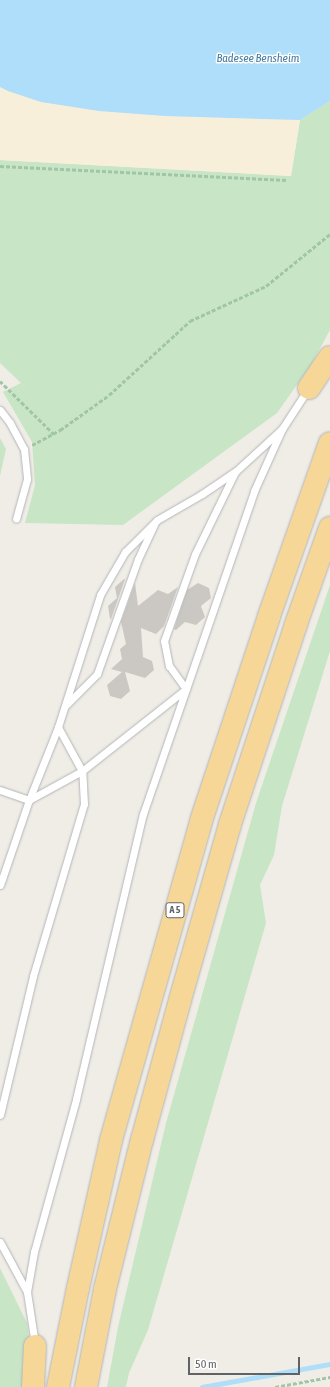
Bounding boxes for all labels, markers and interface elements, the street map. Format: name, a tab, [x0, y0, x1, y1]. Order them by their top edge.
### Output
water label: Badesee Bensheim	[217, 52, 299, 66]
road number: A 5	[165, 902, 185, 918]
scale bar	[190, 1349, 302, 1375]
text: 50 m	[195, 1357, 217, 1371]

